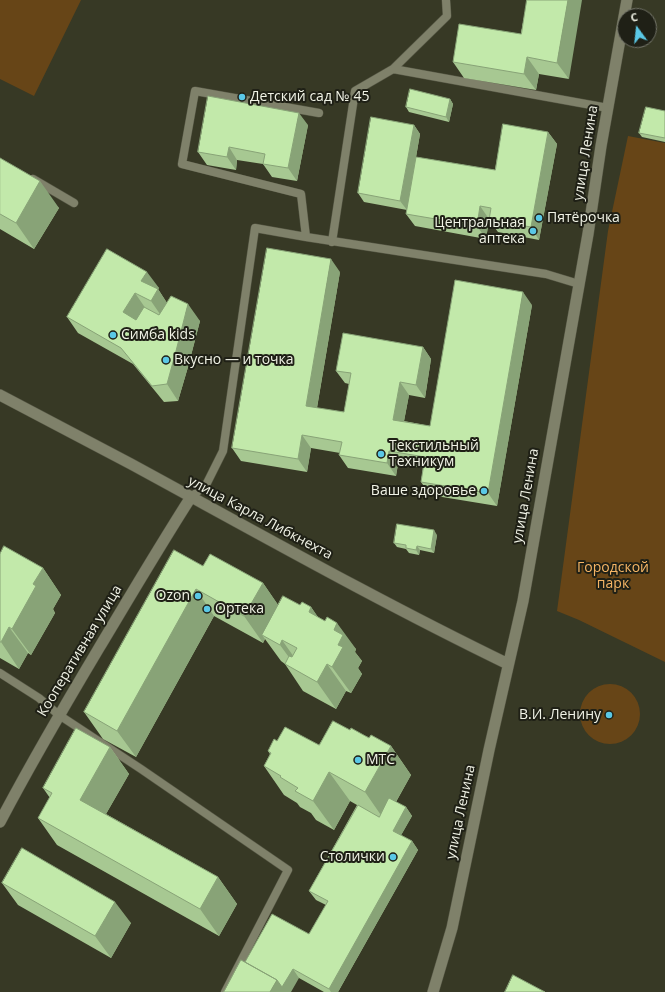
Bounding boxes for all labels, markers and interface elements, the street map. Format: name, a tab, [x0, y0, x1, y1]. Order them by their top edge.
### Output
north arrow	[617, 8, 657, 48]
text: С	[629, 9, 639, 25]
place label: Детский сад № 45	[250, 89, 369, 105]
marker: Детский сад № 45	[237, 92, 247, 102]
street label: улица Ленина	[570, 104, 602, 202]
place label: Пятёрочка	[547, 210, 620, 226]
marker: Пятёрочка	[534, 213, 544, 223]
place label: Центральная аптека	[434, 215, 525, 248]
marker: Центральная аптека	[528, 226, 538, 236]
place label: Симба kids	[121, 327, 195, 343]
marker: Симба kids	[108, 330, 118, 340]
place label: Вкусно — и точка	[174, 352, 294, 368]
marker: Вкусно — и точка	[161, 355, 171, 365]
place label: Текстильный Техникум	[389, 438, 479, 470]
street label: улица Ленина	[509, 447, 543, 545]
marker: Текстильный Техникум	[376, 449, 386, 459]
street label: улица Карла Либкнехта	[185, 473, 335, 563]
place label: Ваше здоровье	[371, 483, 476, 499]
marker: Ваше здоровье	[479, 486, 489, 496]
park label: Городской парк	[577, 560, 649, 592]
street label: Кооперативная улица	[34, 582, 126, 720]
place label: Ozon	[156, 588, 190, 604]
marker: Ozon	[193, 591, 203, 601]
place label: Ортека	[215, 601, 264, 617]
marker: Ортека	[202, 604, 212, 614]
place label: В.И. Ленину	[519, 707, 601, 723]
marker: В.И. Ленину	[604, 710, 614, 720]
place label: МТС	[366, 752, 395, 768]
marker: МТС	[353, 755, 363, 765]
street label: улица Ленина	[443, 763, 479, 861]
place label: Столички	[320, 849, 385, 865]
marker: Столички	[388, 852, 398, 862]

